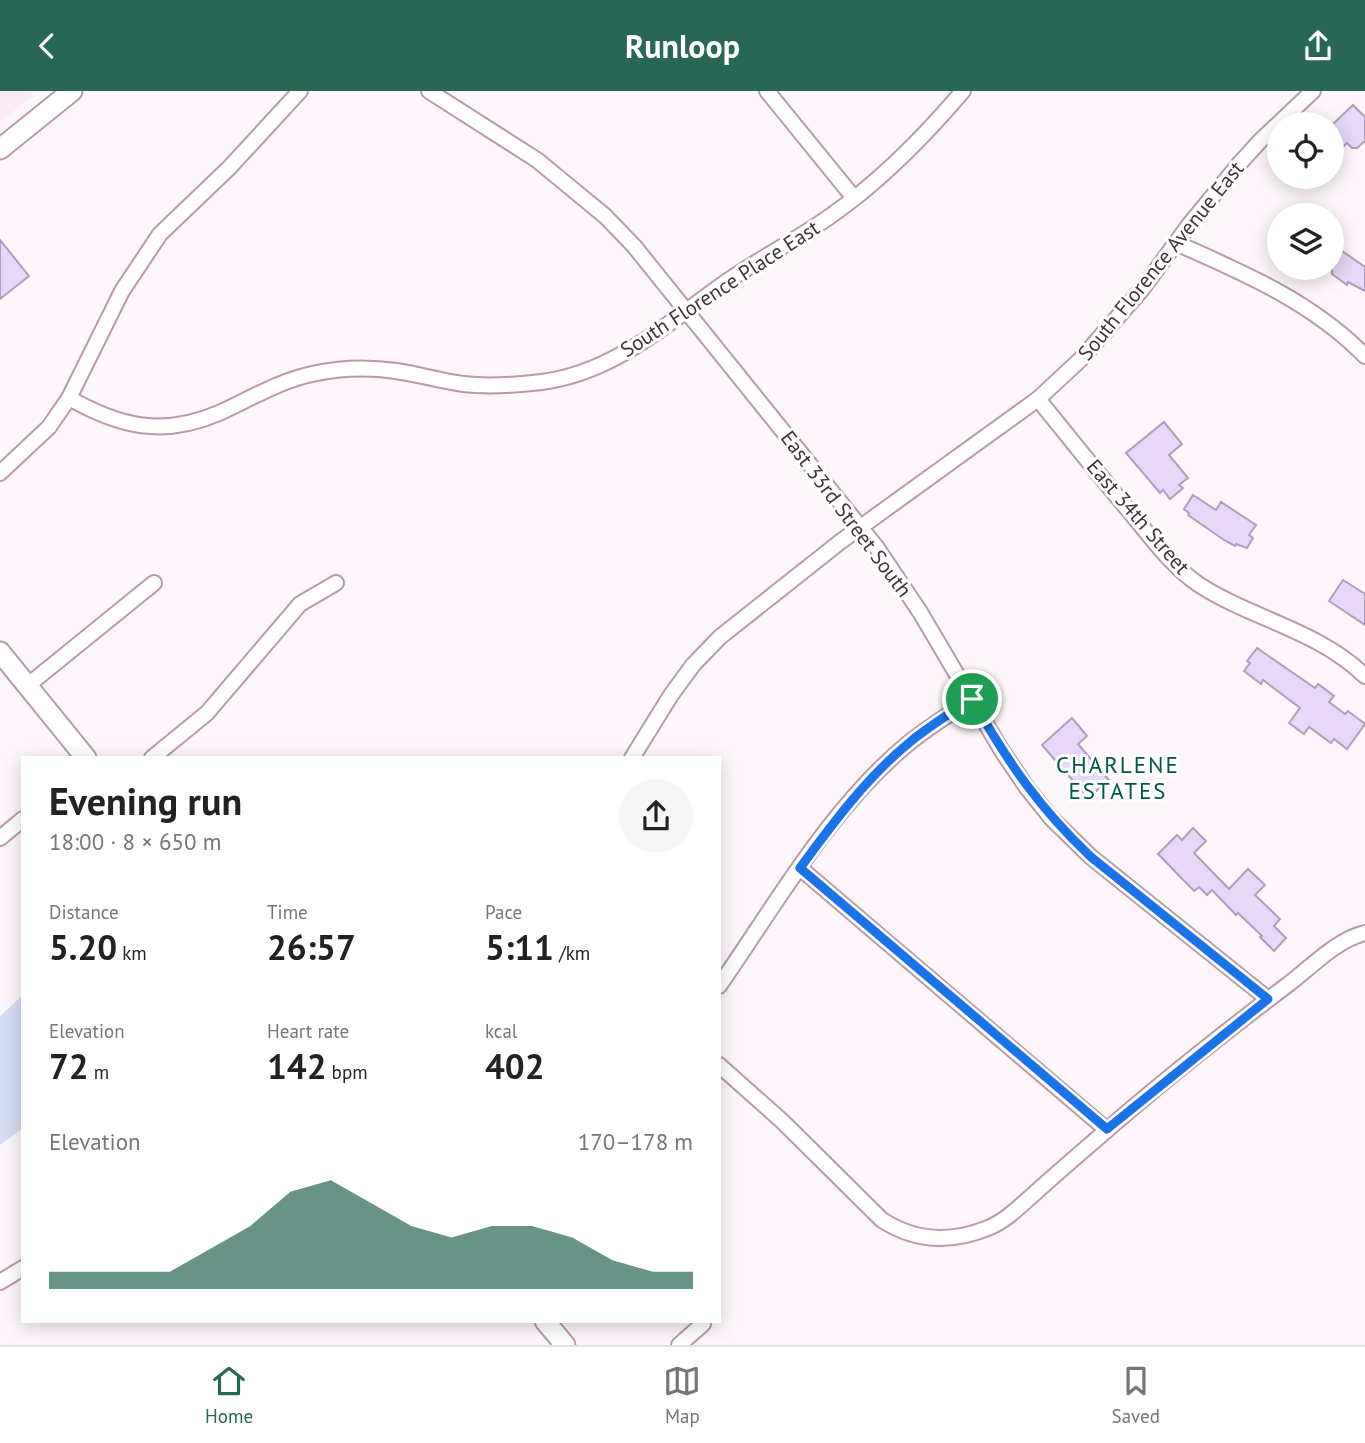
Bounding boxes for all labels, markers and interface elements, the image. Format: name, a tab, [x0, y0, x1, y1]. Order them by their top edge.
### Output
text: Runloop	[625, 25, 740, 67]
icon: back	[28, 27, 66, 65]
icon: share	[1299, 27, 1337, 65]
map controls	[1267, 112, 1344, 280]
button: locate	[1267, 112, 1344, 189]
street label: South Florence Avenue East	[1072, 155, 1249, 366]
button: layers	[1267, 203, 1344, 280]
street label: South Florence Place East	[615, 214, 824, 363]
street label: East 33rd Street South	[775, 425, 918, 602]
street label: East 34th Street	[1081, 453, 1196, 580]
pin	[942, 669, 1002, 729]
icon: arrive	[953, 680, 991, 718]
district label: CHARLENE ESTATES	[1056, 750, 1180, 805]
text: Evening run	[49, 776, 242, 825]
button: share	[619, 779, 693, 853]
text: 18:00 · 8 × 650 m	[49, 827, 221, 856]
text: Distance	[49, 900, 119, 924]
text: Time	[267, 900, 308, 924]
text: Pace	[485, 900, 522, 924]
text: 5.20	[49, 924, 117, 970]
text: 26:57	[267, 924, 356, 970]
text: 5:11	[485, 924, 554, 970]
text: km	[117, 941, 147, 965]
text: /km	[554, 941, 590, 965]
text: Elevation	[49, 1019, 125, 1043]
text: Heart rate	[267, 1019, 349, 1043]
text: kcal	[485, 1019, 517, 1043]
text: 72	[49, 1043, 89, 1089]
text: 142	[267, 1043, 327, 1089]
text: 402	[485, 1043, 545, 1089]
text: m	[89, 1060, 109, 1084]
text: bpm	[327, 1060, 368, 1084]
text: Elevation	[49, 1127, 141, 1156]
text: 170–178 m	[578, 1127, 693, 1156]
tab: Home	[205, 1362, 253, 1428]
tab: Map	[663, 1362, 701, 1428]
tab: Saved	[1112, 1362, 1160, 1428]

